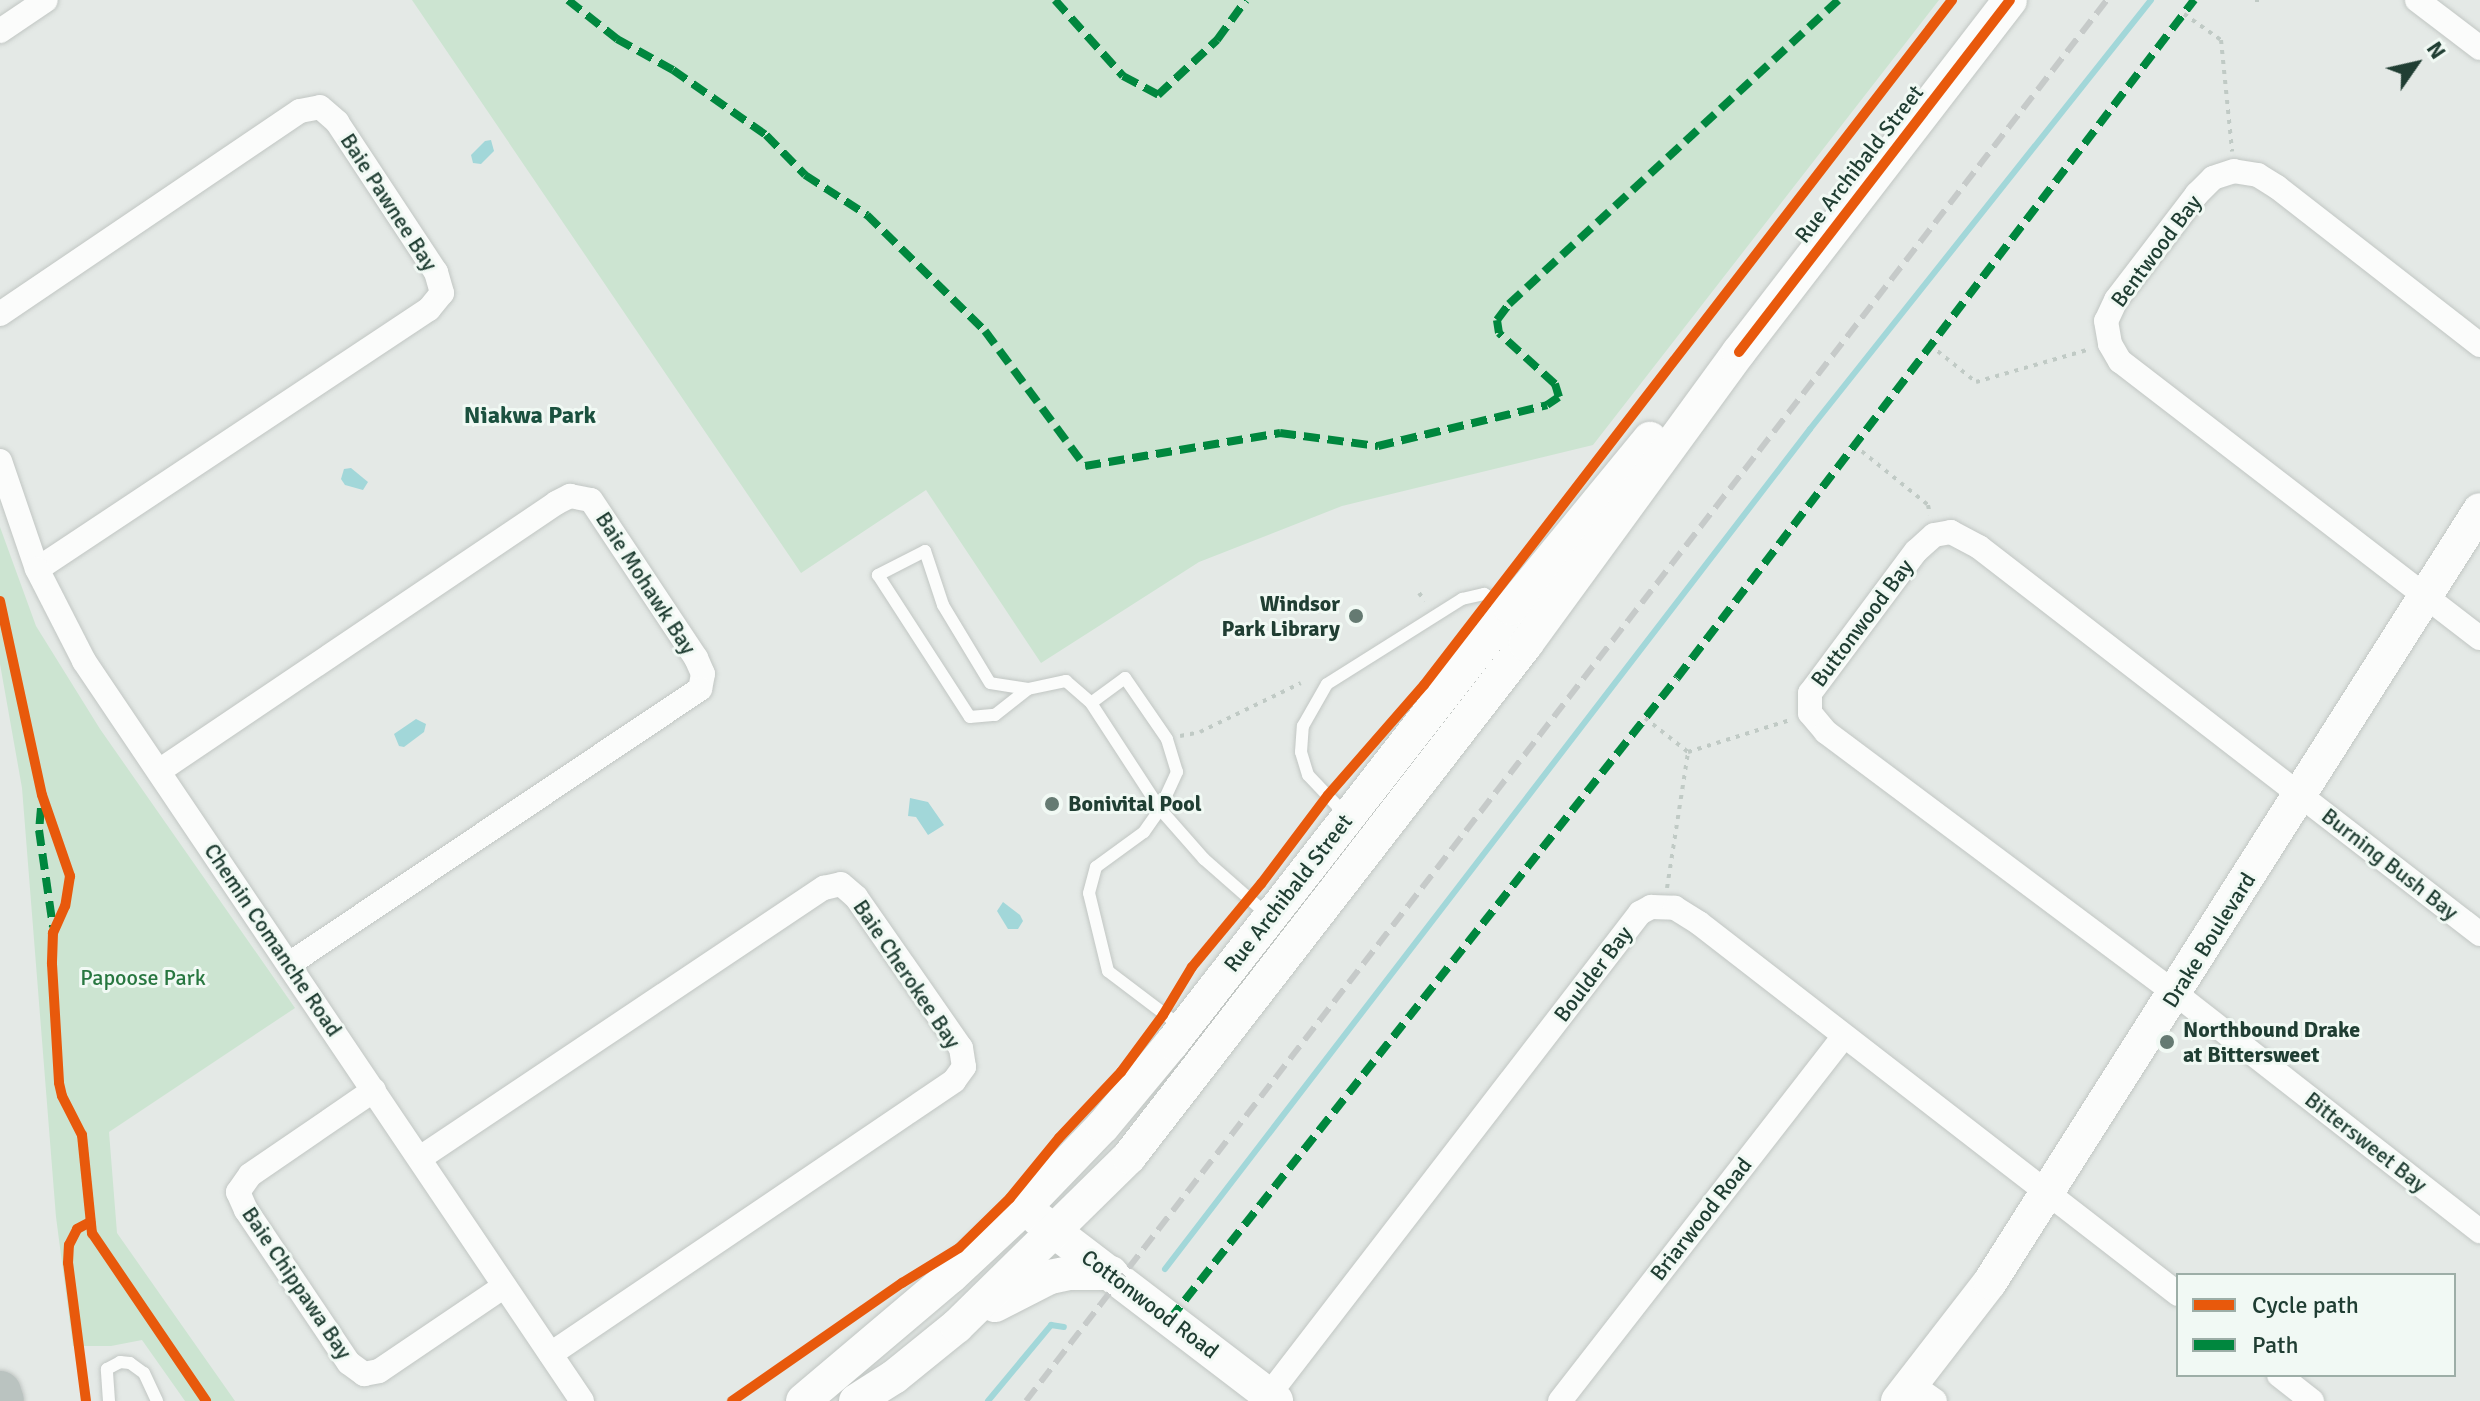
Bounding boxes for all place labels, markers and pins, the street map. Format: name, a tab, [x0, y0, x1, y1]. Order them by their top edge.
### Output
place label: Windsor Park Library	[1221, 590, 1340, 642]
marker: Windsor Park Library	[1347, 607, 1365, 625]
place label: Bonivital Pool	[1068, 791, 1202, 817]
marker: Bonivital Pool	[1043, 795, 1061, 813]
place label: Northbound Drake at Bittersweet	[2183, 1016, 2360, 1068]
marker: Northbound Drake at Bittersweet	[2158, 1033, 2176, 1051]

